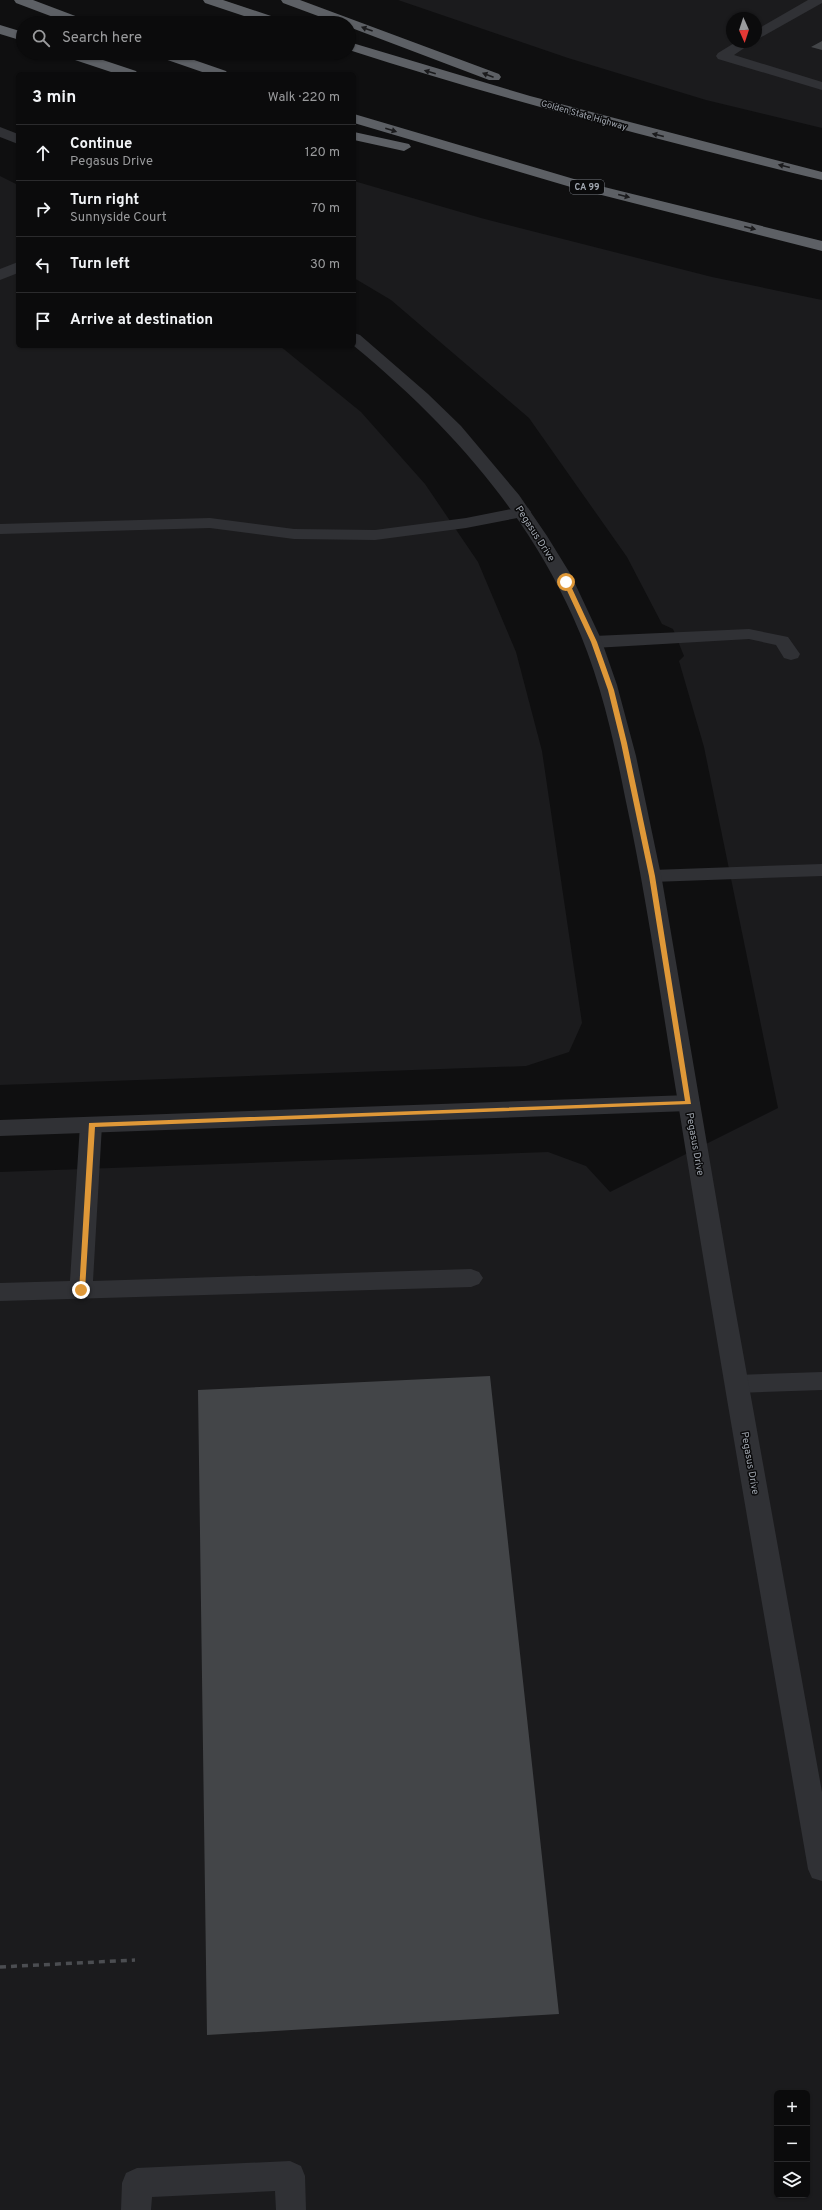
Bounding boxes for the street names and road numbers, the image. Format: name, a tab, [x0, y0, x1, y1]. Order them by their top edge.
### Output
street label: Golden State Highway	[540, 98, 628, 133]
road number: CA 99	[570, 180, 604, 194]
street label: Pegasus Drive	[512, 504, 558, 564]
street label: Pegasus Drive	[683, 1112, 706, 1177]
street label: Pegasus Drive	[738, 1431, 761, 1496]

